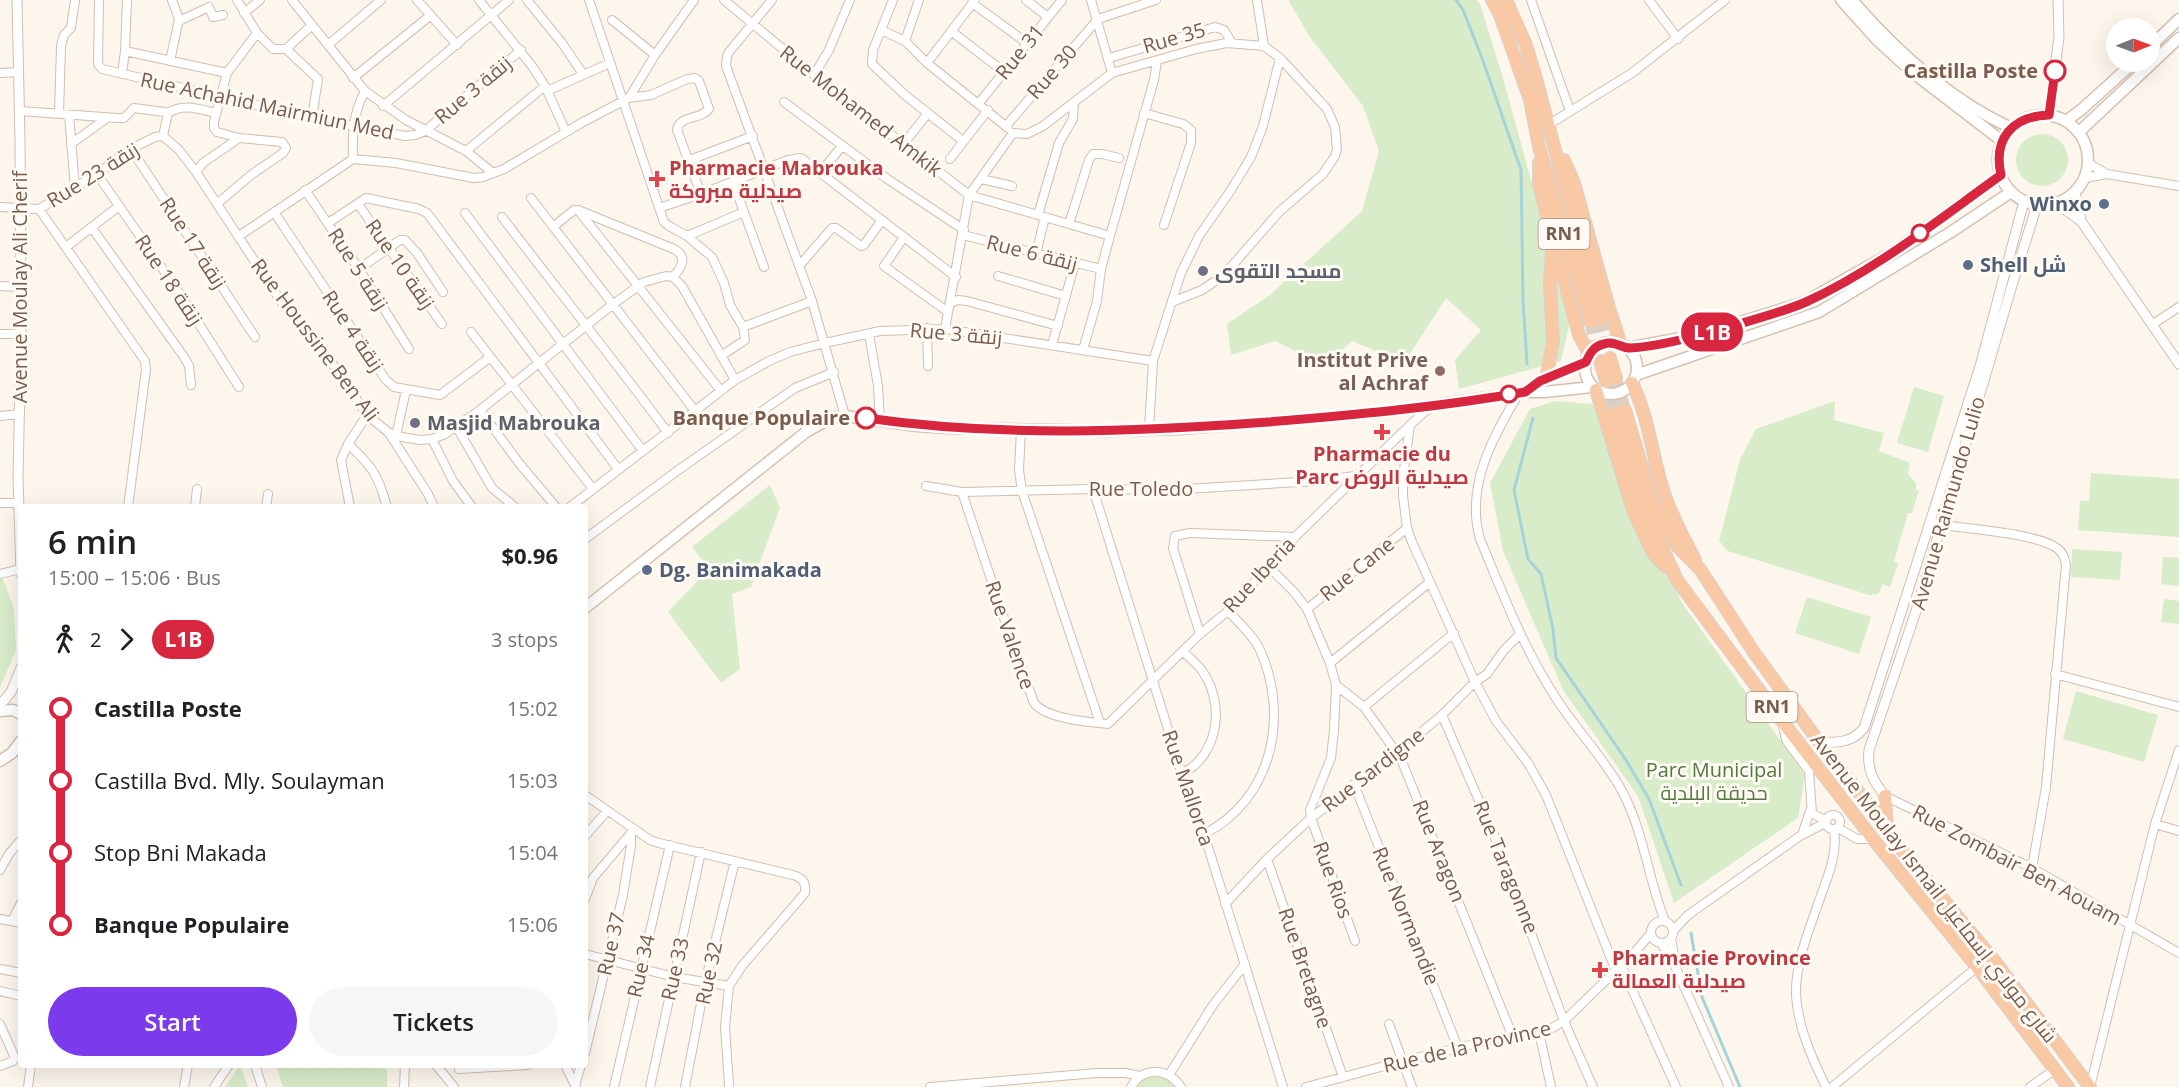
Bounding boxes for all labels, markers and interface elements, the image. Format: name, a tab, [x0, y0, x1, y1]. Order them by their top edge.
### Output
street label: Rue 35	[1139, 16, 1208, 59]
street label: Rue 31	[989, 18, 1050, 85]
north arrow	[2106, 18, 2160, 72]
map controls	[2106, 18, 2160, 72]
street label: Rue Mohamed Amkik	[775, 39, 948, 183]
street label: Rue 30	[1020, 39, 1083, 105]
street label: Rue 3 زنقة	[429, 50, 517, 130]
place label: Castilla Poste	[1904, 57, 2038, 84]
marker: Castilla Poste	[2044, 60, 2066, 82]
street label: Rue Achahid Mairmiun Med	[138, 65, 396, 146]
street label: Rue 23 زنقة	[41, 136, 144, 214]
place label: Pharmacie Mabrouka صيدلية مبروكة	[669, 154, 884, 204]
street label: Avenue Moulay Ali Cherif	[6, 170, 33, 403]
marker: Pharmacie Mabrouka صيدلية مبروكة	[650, 172, 664, 186]
place label: Winxo	[2029, 190, 2092, 217]
street label: Rue 17 زنقة	[154, 192, 233, 294]
marker: Winxo	[2097, 197, 2111, 211]
street label: Rue 10 زنقة	[360, 213, 441, 314]
road number: RN1	[1538, 219, 1590, 249]
street label: Rue 5 زنقة	[322, 223, 395, 315]
unlabelled marker	[1911, 224, 1929, 242]
street label: Rue 6 زنقة	[984, 228, 1080, 277]
street label: Rue 18 زنقة	[129, 229, 210, 330]
place label: Shell شل	[1980, 251, 2066, 278]
street label: Rue Houssine Ben Ali	[245, 253, 386, 427]
place label: مسجد التقوى	[1215, 257, 1341, 284]
marker: Shell شل	[1961, 258, 1975, 272]
marker: مسجد التقوى	[1196, 264, 1210, 278]
street label: Rue 4 زنقة	[316, 285, 391, 377]
line badge: L1B	[1678, 312, 1746, 352]
street label: Rue 3 زنقة	[909, 316, 1003, 351]
text: L1B	[1693, 318, 1731, 346]
place label: Institut Prive al Achraf	[1297, 346, 1429, 396]
marker: Institut Prive al Achraf	[1433, 364, 1447, 378]
unlabelled marker	[1500, 385, 1518, 403]
street label: Avenue Raimundo Lulio	[1904, 393, 1991, 613]
place label: Banque Populaire	[673, 404, 850, 431]
marker: Banque Populaire	[855, 407, 877, 429]
place label: Masjid Mabrouka	[427, 409, 601, 436]
marker: Masjid Mabrouka	[408, 416, 422, 430]
marker: Pharmacie du Parc صيدلية الروض	[1375, 425, 1389, 439]
place label: Pharmacie du Parc صيدلية الروض	[1295, 440, 1469, 490]
street label: Rue Toledo	[1089, 475, 1193, 502]
text: 6 min	[48, 519, 137, 564]
street label: Rue Cane	[1314, 530, 1399, 607]
street label: Rue Iberia	[1217, 531, 1301, 618]
text: $0.96	[501, 540, 558, 570]
place label: Dg. Banimakada	[659, 556, 822, 583]
marker: Dg. Banimakada	[640, 563, 654, 577]
text: 15:00 – 15:06 · Bus	[48, 564, 221, 591]
street label: Rue Valence	[979, 577, 1042, 693]
icon: walk	[48, 623, 81, 656]
icon: forward	[110, 623, 143, 656]
text: L1B	[164, 625, 202, 653]
text: 2	[90, 626, 101, 653]
text: 3 stops	[491, 626, 558, 653]
road number: RN1	[1746, 692, 1798, 722]
text: Castilla Poste	[94, 693, 242, 723]
text: 15:02	[507, 695, 558, 722]
street label: Rue Sardigne	[1316, 721, 1429, 818]
street label: Rue Mallorca	[1156, 726, 1221, 850]
street label: Avenue Moulay Ismail شارع مولاي إسماعيل	[1803, 727, 2064, 1050]
park label: Parc Municipal حديقة البلدية	[1646, 756, 1782, 806]
text: Castilla Bvd. Mly. Soulayman	[94, 765, 385, 795]
text: 15:03	[507, 767, 558, 794]
street label: Rue Aragon	[1407, 796, 1472, 906]
street label: Rue Taragonne	[1468, 796, 1545, 937]
street label: Rue Zombair Ben Aouam	[1908, 798, 2126, 931]
text: Stop Bni Makada	[94, 837, 267, 867]
street label: Rue Rios	[1307, 838, 1360, 922]
text: 15:04	[507, 839, 558, 866]
street label: Rue Normandie	[1366, 843, 1446, 989]
street label: Rue Bretagne	[1272, 904, 1339, 1032]
text: Banque Populaire	[94, 909, 289, 939]
street label: Rue 37	[590, 910, 631, 978]
text: 15:06	[507, 911, 558, 938]
street label: Rue 34	[620, 931, 661, 1000]
street label: Rue 33	[654, 935, 695, 1003]
street label: Rue 32	[689, 939, 728, 1007]
place label: Pharmacie Province صيدلية العمالة	[1612, 944, 1811, 994]
marker: Pharmacie Province صيدلية العمالة	[1593, 963, 1607, 977]
button: Start	[48, 987, 297, 1056]
button: Tickets	[309, 987, 558, 1056]
street label: Rue de la Province	[1380, 1014, 1553, 1079]

